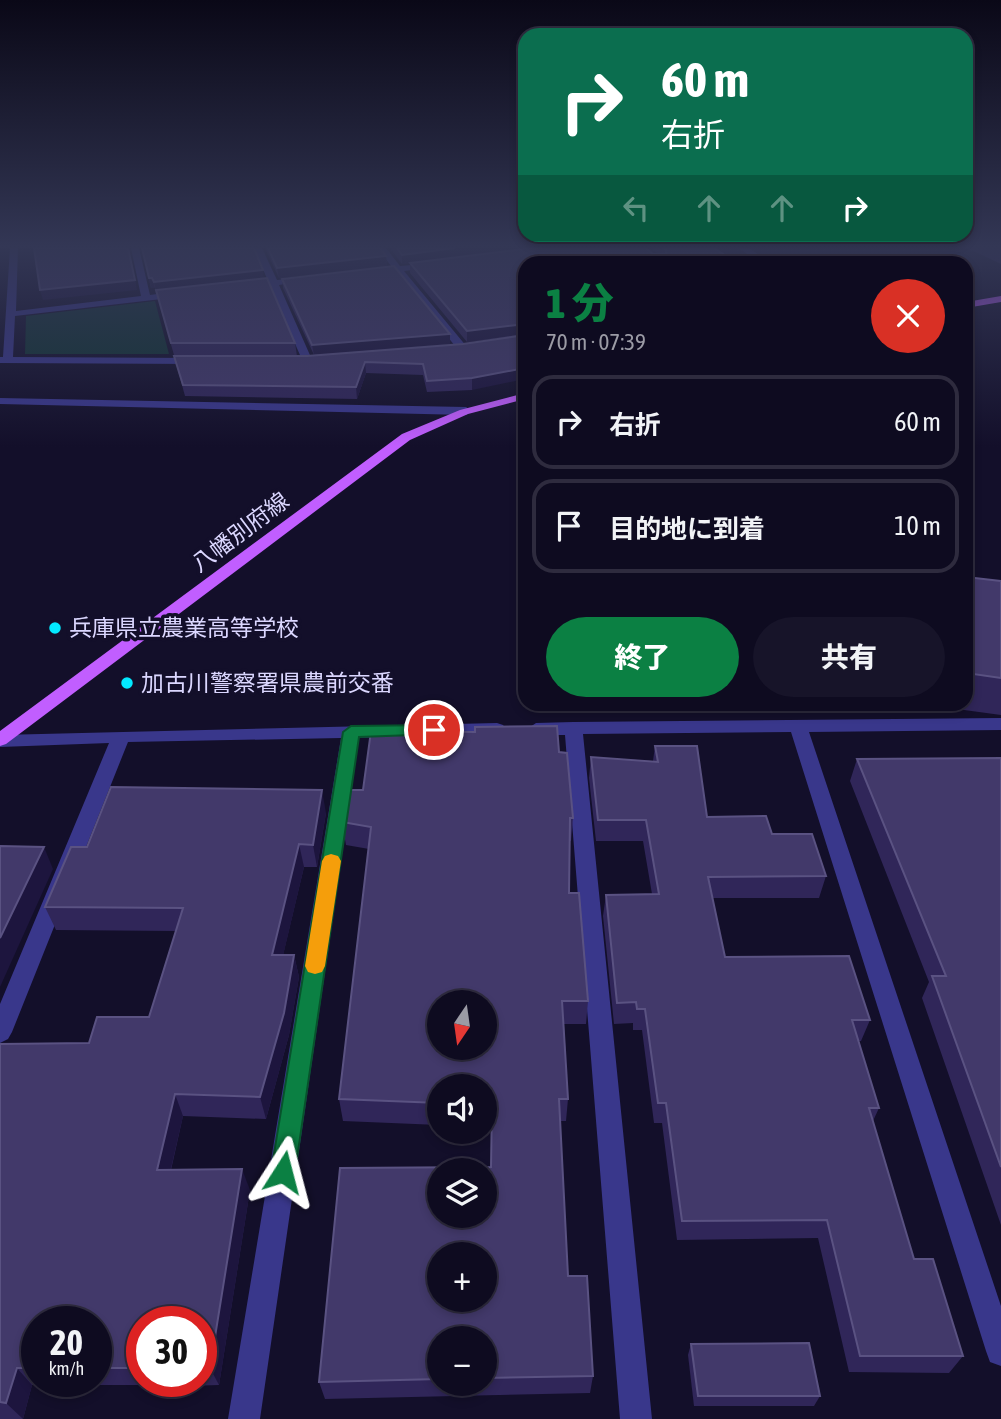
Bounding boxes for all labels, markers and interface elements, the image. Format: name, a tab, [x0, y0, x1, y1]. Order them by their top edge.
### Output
text: 60 m	[661, 51, 749, 107]
icon: right	[546, 56, 637, 147]
text: 右折	[661, 116, 725, 153]
icon: left	[617, 189, 655, 227]
icon: ahead	[690, 189, 728, 227]
icon: ahead	[763, 189, 801, 227]
icon: right	[836, 189, 874, 227]
text: 1 分	[546, 279, 614, 327]
button: close	[871, 279, 945, 353]
text: 70 m · 07:39	[546, 329, 646, 355]
icon: right	[550, 403, 588, 441]
text: 60 m	[894, 407, 941, 437]
text: 右折	[609, 410, 661, 440]
street label: 八幡別府線	[186, 487, 294, 577]
icon: arrive	[550, 507, 588, 545]
text: 10 m	[894, 511, 941, 541]
text: 目的地に到着	[609, 514, 765, 544]
place label: 兵庫県立農業高等学校	[69, 615, 299, 641]
button: 終了	[546, 617, 739, 697]
button: 共有	[753, 617, 945, 697]
marker: 兵庫県立農業高等学校	[47, 620, 63, 636]
place label: 加古川警察署県農前交番	[141, 670, 394, 696]
marker: 加古川警察署県農前交番	[119, 675, 135, 691]
pin	[404, 700, 464, 760]
icon: arrive	[415, 711, 453, 749]
north arrow	[427, 990, 497, 1060]
map controls	[427, 990, 497, 1396]
button: sound	[427, 1074, 497, 1144]
position arrow	[246, 1135, 320, 1209]
button: layers	[427, 1158, 497, 1228]
button: +	[427, 1242, 497, 1312]
speed limit sign: 30	[126, 1306, 217, 1397]
text: 20	[50, 1322, 83, 1362]
button: −	[427, 1326, 497, 1396]
text: km/h	[49, 1358, 84, 1379]

